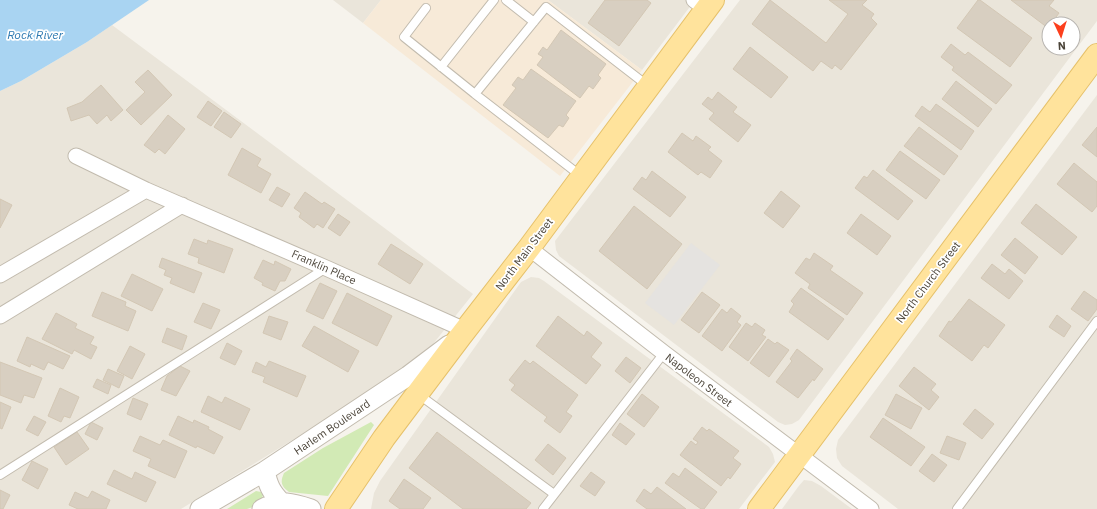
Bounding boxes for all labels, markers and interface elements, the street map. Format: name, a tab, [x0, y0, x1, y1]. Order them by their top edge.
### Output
north arrow	[1041, 16, 1081, 56]
water label: Rock River	[7, 27, 63, 42]
text: N	[1057, 39, 1066, 53]
street label: North Main Street	[492, 215, 556, 293]
street label: North Church Street	[893, 238, 963, 326]
street label: Franklin Place	[289, 246, 359, 288]
street label: Napoleon Street	[663, 350, 735, 410]
street label: Harlem Boulevard	[291, 396, 373, 458]

